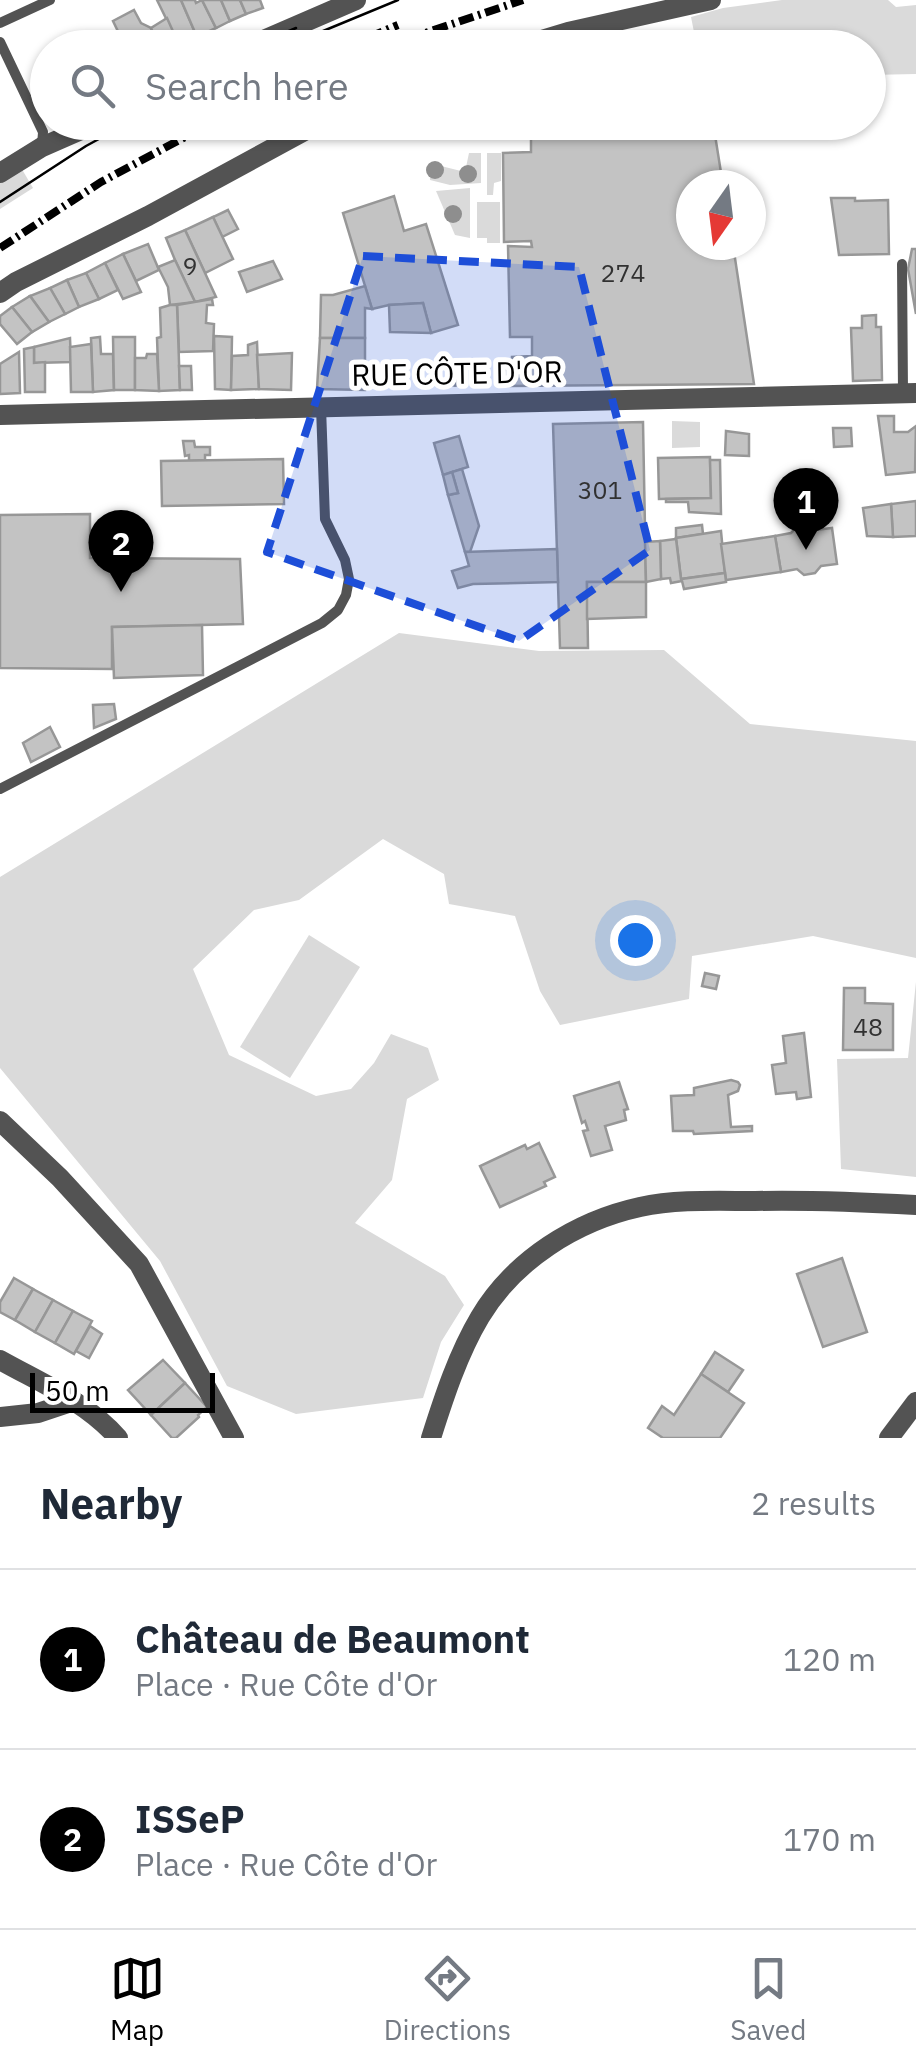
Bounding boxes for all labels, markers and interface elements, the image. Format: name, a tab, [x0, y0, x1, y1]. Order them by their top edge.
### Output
search box	[30, 30, 886, 140]
icon: search	[65, 58, 120, 113]
text: Search here	[145, 61, 349, 110]
north arrow	[676, 170, 766, 260]
house number: 9	[182, 249, 198, 282]
house number: 274	[600, 256, 646, 289]
street label: RUE CÔTE D'OR	[351, 351, 563, 394]
pin: 1	[774, 468, 838, 550]
house number: 301	[577, 473, 623, 506]
pin: 2	[88, 510, 154, 592]
your location	[610, 915, 661, 966]
house number: 48	[853, 1010, 883, 1043]
scale bar	[30, 1368, 215, 1412]
text: 50 m	[45, 1372, 110, 1409]
text: Nearby	[40, 1476, 182, 1531]
text: 2 results	[751, 1482, 876, 1524]
text: Château de Beaumont	[135, 1614, 530, 1663]
text: 1	[63, 1638, 82, 1680]
text: 120 m	[783, 1638, 876, 1680]
text: Place · Rue Côte d'Or	[135, 1663, 437, 1705]
text: ISSeP	[135, 1794, 245, 1843]
text: 2	[63, 1818, 82, 1860]
text: 170 m	[783, 1818, 876, 1860]
text: Place · Rue Côte d'Or	[135, 1843, 437, 1885]
tab: Map	[110, 1951, 165, 2048]
tab: Directions	[384, 1951, 511, 2048]
tab: Saved	[730, 1951, 806, 2048]

